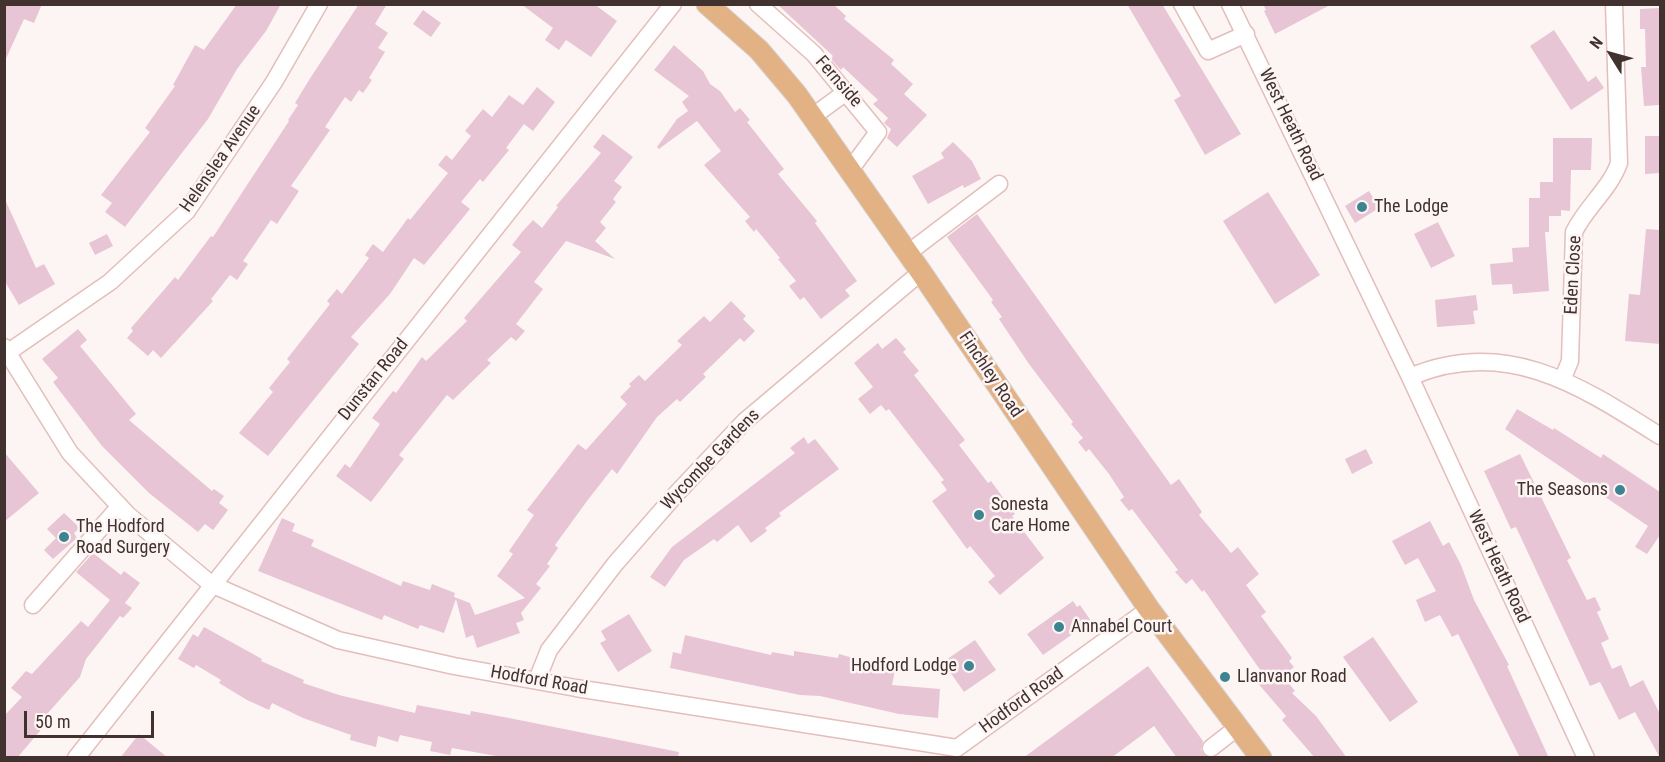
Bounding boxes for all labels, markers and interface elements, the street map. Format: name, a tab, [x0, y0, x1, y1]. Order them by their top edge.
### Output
north arrow	[1581, 24, 1641, 84]
text: N	[1586, 33, 1607, 53]
street label: Fernside	[810, 52, 866, 112]
street label: West Heath Road	[1254, 65, 1326, 185]
street label: Helenslea Avenue	[176, 101, 266, 217]
place label: The Lodge	[1374, 196, 1448, 218]
marker: The Lodge	[1355, 200, 1369, 214]
street label: Eden Close	[1561, 235, 1587, 315]
street label: Finchley Road	[953, 328, 1027, 422]
street label: Dunstan Road	[335, 335, 413, 425]
street label: Wycombe Gardens	[657, 405, 765, 515]
place label: The Seasons	[1517, 479, 1608, 501]
marker: The Seasons	[1613, 483, 1627, 497]
place label: Sonesta Care Home	[991, 494, 1070, 536]
street label: West Heath Road	[1462, 507, 1534, 627]
marker: Sonesta Care Home	[972, 508, 986, 522]
place label: The Hodford Road Surgery	[76, 516, 170, 558]
marker: The Hodford Road Surgery	[57, 530, 71, 544]
place label: Annabel Court	[1071, 616, 1172, 638]
marker: Annabel Court	[1052, 620, 1066, 634]
place label: Hodford Lodge	[851, 655, 957, 677]
marker: Hodford Lodge	[962, 659, 976, 673]
street label: Hodford Road	[489, 662, 589, 700]
street label: Hodford Road	[976, 663, 1068, 739]
place label: Llanvanor Road	[1237, 666, 1347, 688]
marker: Llanvanor Road	[1218, 670, 1232, 684]
scale bar	[27, 699, 158, 737]
text: 50 m	[35, 711, 70, 732]

